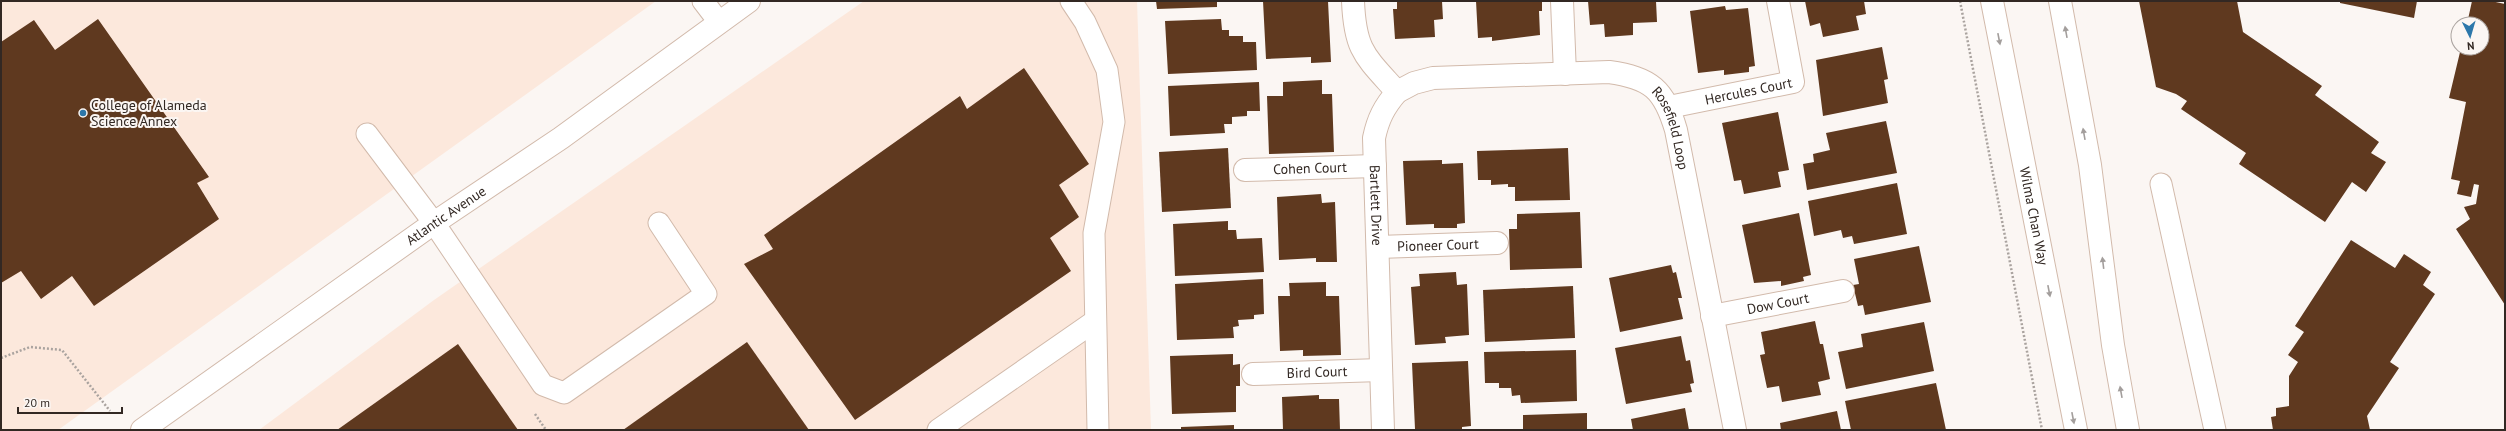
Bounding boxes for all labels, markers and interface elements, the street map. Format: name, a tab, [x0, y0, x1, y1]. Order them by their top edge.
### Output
north arrow	[2450, 16, 2490, 56]
one-way arrow	[2062, 26, 2068, 38]
one-way arrow	[1997, 33, 2003, 45]
text: N	[2467, 39, 2475, 53]
street label: Hercules Court	[1703, 73, 1794, 109]
street label: Rosefield Loop	[1648, 82, 1693, 171]
place label: College of Alameda Science Annex	[91, 96, 207, 130]
marker: College of Alameda Science Annex	[78, 108, 88, 118]
one-way arrow	[2081, 128, 2087, 140]
street label: Cohen Court	[1273, 158, 1347, 178]
street label: Bartlett Drive	[1366, 165, 1386, 246]
street label: Wilma Chan Way	[2016, 165, 2053, 267]
street label: Atlantic Avenue	[402, 182, 489, 249]
street label: Pioneer Court	[1397, 235, 1479, 255]
one-way arrow	[2100, 257, 2106, 269]
one-way arrow	[2046, 284, 2052, 297]
street label: Dow Court	[1745, 289, 1811, 318]
street label: Bird Court	[1286, 362, 1348, 382]
one-way arrow	[2118, 385, 2124, 398]
scale bar	[18, 389, 122, 415]
text: 20 m	[24, 395, 50, 410]
one-way arrow	[2071, 412, 2077, 424]

